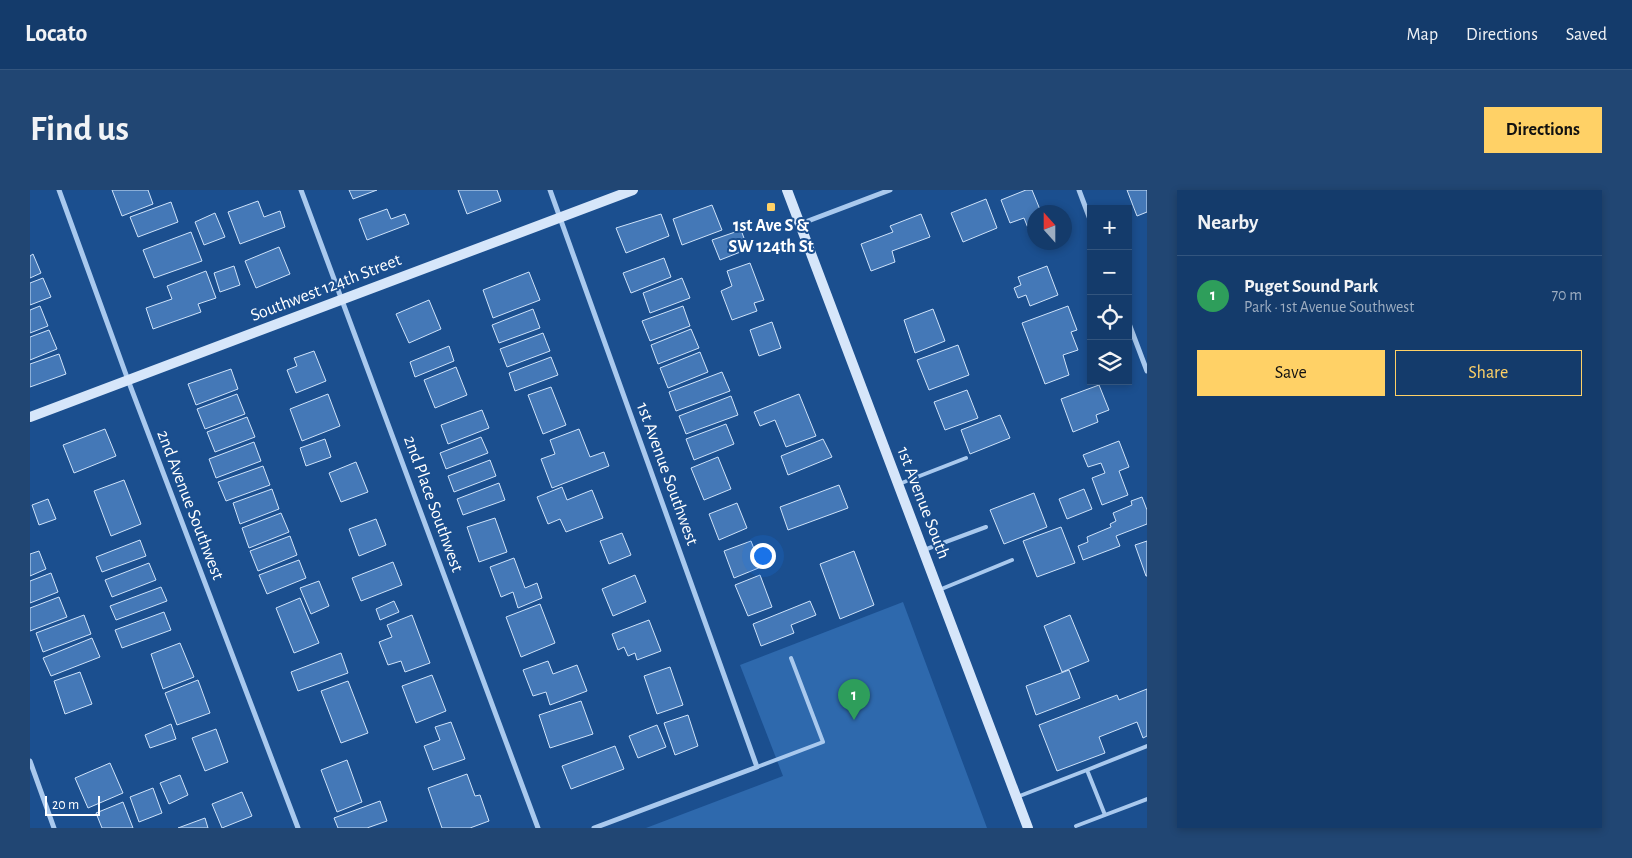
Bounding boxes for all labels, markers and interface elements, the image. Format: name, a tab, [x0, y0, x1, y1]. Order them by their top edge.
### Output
text: Locato	[25, 22, 87, 46]
text: Map	[1407, 26, 1438, 44]
text: Directions	[1466, 26, 1538, 44]
text: Saved	[1566, 26, 1607, 44]
button: Directions	[1484, 107, 1602, 153]
text: Find us	[30, 112, 129, 147]
marker: 1st Ave S & SW 124th St	[765, 201, 777, 213]
north arrow	[1027, 205, 1072, 250]
map controls	[1087, 205, 1132, 385]
button: +	[1087, 205, 1132, 250]
text: Nearby	[1197, 212, 1258, 233]
place label: 1st Ave S & SW 124th St	[728, 217, 814, 256]
button: −	[1087, 250, 1132, 295]
street label: Southwest 124th Street	[248, 251, 404, 325]
text: Puget Sound Park	[1244, 277, 1378, 296]
text: 1	[1210, 287, 1216, 303]
text: 70 m	[1551, 287, 1582, 303]
button: locate	[1087, 295, 1132, 340]
text: Park · 1st Avenue Southwest	[1244, 299, 1414, 315]
button: layers	[1087, 340, 1132, 385]
button: Save	[1197, 350, 1385, 396]
button: Share	[1395, 350, 1582, 396]
street label: 1st Avenue Southwest	[633, 400, 701, 548]
street label: 2nd Avenue Southwest	[153, 428, 227, 583]
street label: 2nd Place Southwest	[400, 433, 466, 575]
street label: 1st Avenue South	[893, 445, 953, 561]
your location	[750, 543, 776, 569]
pin: 1	[838, 679, 870, 720]
scale bar	[45, 793, 100, 816]
text: 20 m	[52, 798, 79, 812]

